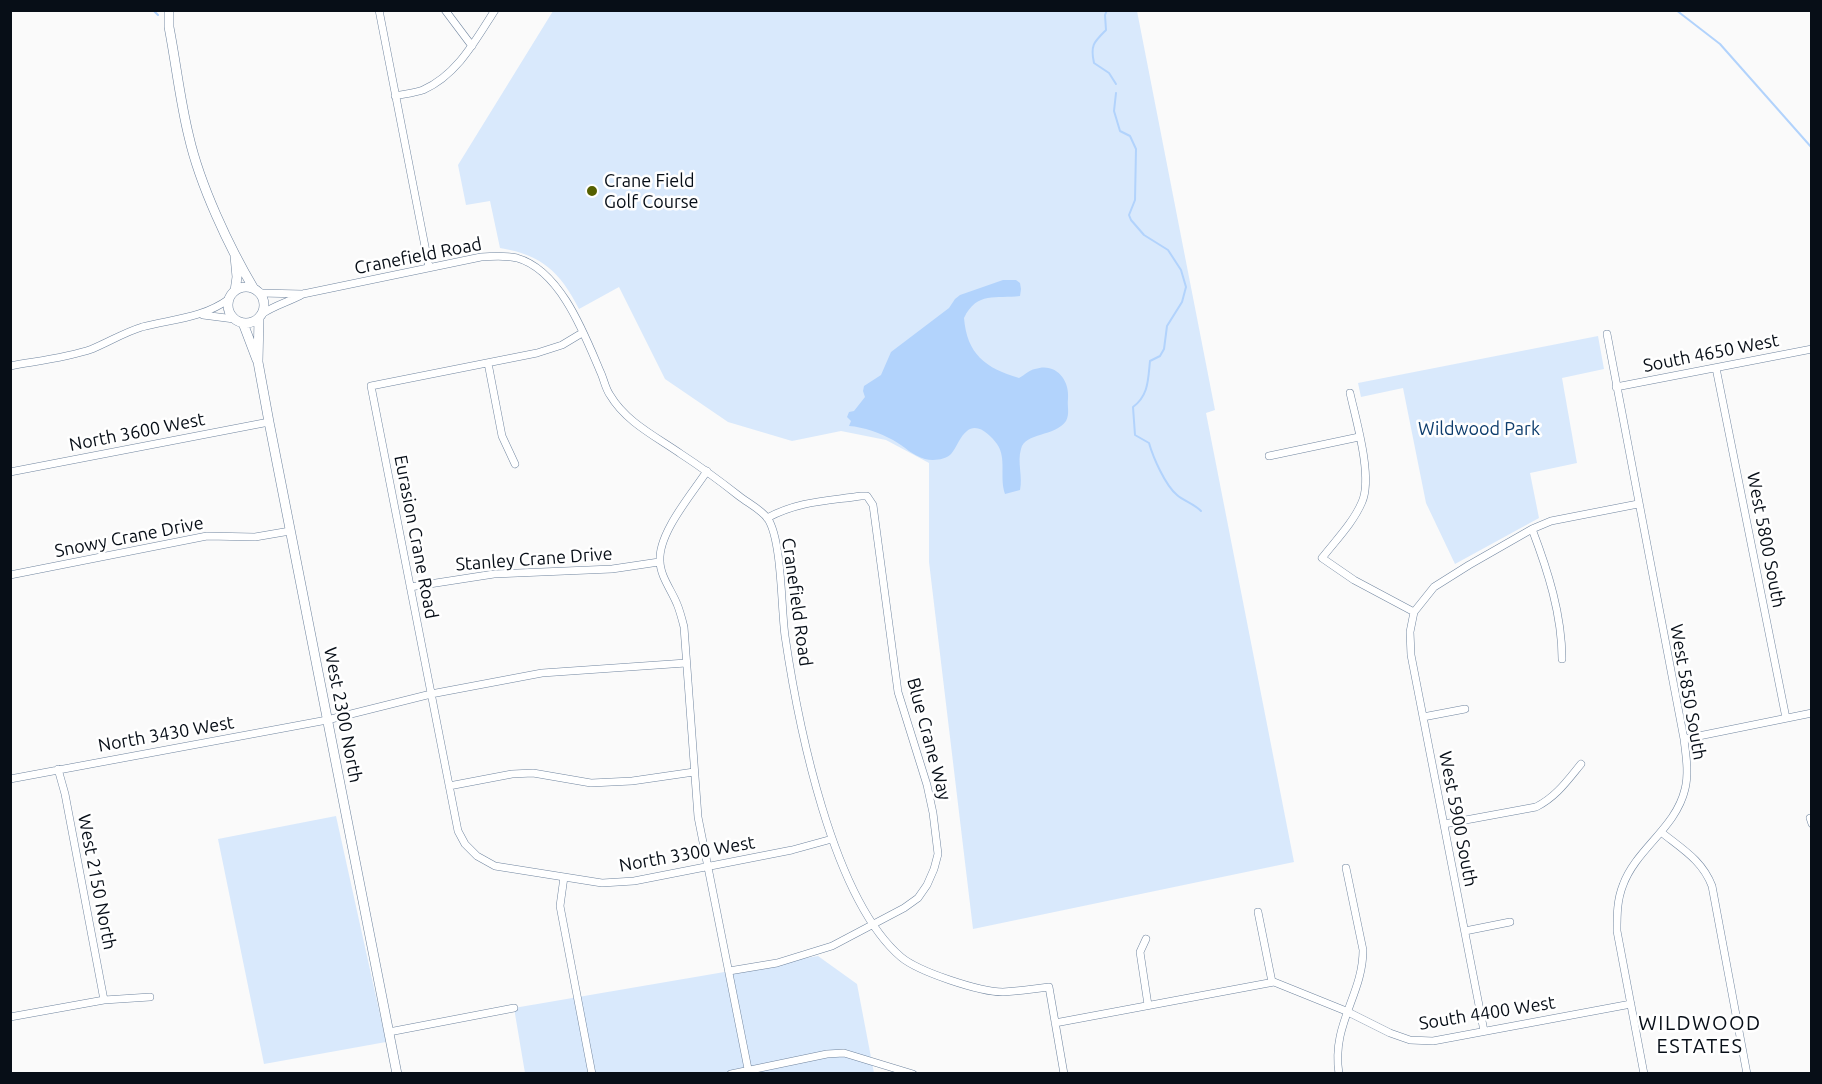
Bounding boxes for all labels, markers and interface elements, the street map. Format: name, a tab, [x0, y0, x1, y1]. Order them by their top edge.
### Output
place label: Crane Field Golf Course	[604, 170, 699, 213]
marker: Crane Field Golf Course	[585, 184, 599, 198]
street label: Cranefield Road	[352, 233, 484, 279]
street label: South 4650 West	[1641, 329, 1781, 377]
street label: North 3600 West	[67, 408, 207, 456]
park label: Wildwood Park	[1418, 418, 1540, 440]
street label: Eurasion Crane Road	[390, 453, 442, 621]
street label: West 5800 South	[1742, 470, 1790, 610]
street label: Snowy Crane Drive	[53, 512, 205, 562]
street label: Cranefield Road	[777, 536, 817, 668]
street label: Stanley Crane Drive	[455, 543, 613, 575]
street label: West 5850 South	[1665, 622, 1711, 762]
street label: West 2300 North	[319, 645, 367, 785]
street label: Blue Crane Way	[902, 675, 956, 803]
street label: North 3430 West	[96, 711, 236, 757]
street label: West 5900 South	[1434, 749, 1482, 889]
street label: West 2150 North	[73, 812, 121, 952]
street label: North 3300 West	[617, 831, 757, 877]
street label: South 4400 West	[1417, 992, 1557, 1034]
district label: WILDWOOD ESTATES	[1638, 1011, 1762, 1058]

